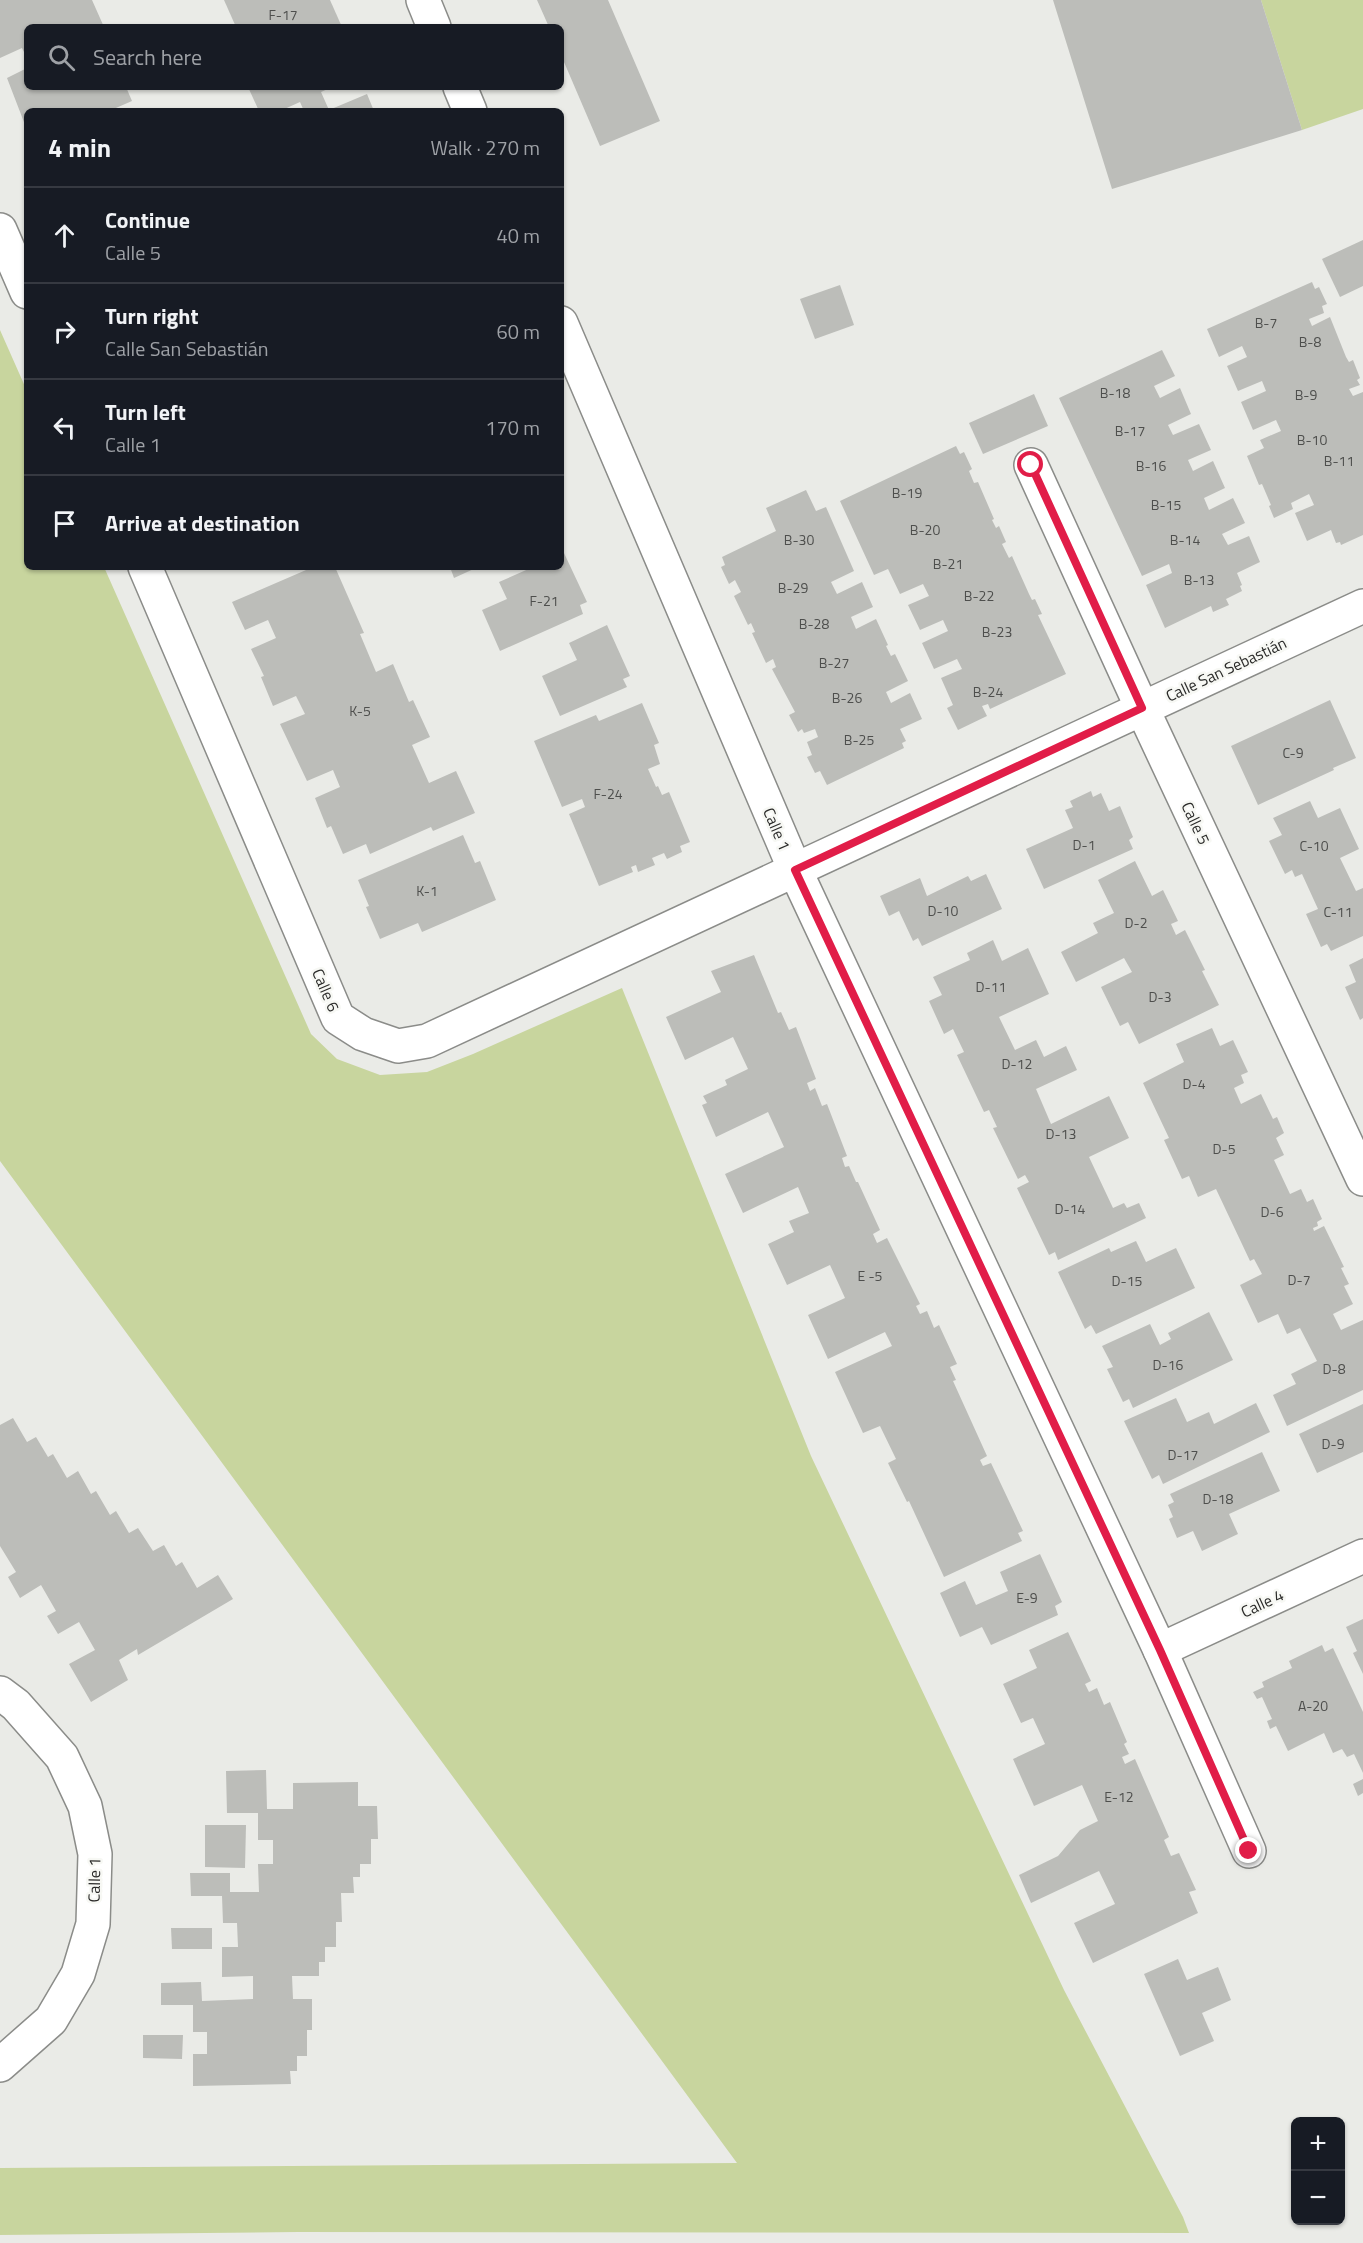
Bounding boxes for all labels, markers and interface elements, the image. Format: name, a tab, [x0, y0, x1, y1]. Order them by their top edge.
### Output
house number: F-17	[268, 4, 298, 25]
search box	[24, 24, 564, 90]
text: Search here	[93, 40, 202, 74]
icon: search	[45, 41, 78, 74]
text: 4 min	[48, 128, 111, 167]
text: Walk · 270 m	[431, 132, 540, 163]
text: Continue	[105, 203, 190, 237]
icon: ahead	[48, 219, 81, 252]
text: 40 m	[496, 220, 540, 251]
text: Calle 5	[105, 237, 161, 268]
text: Turn right	[105, 299, 199, 333]
house number: B-7	[1255, 312, 1277, 333]
icon: right	[48, 315, 81, 348]
text: 60 m	[496, 316, 540, 347]
house number: B-8	[1299, 331, 1321, 352]
text: Calle San Sebastián	[105, 333, 269, 364]
house number: B-18	[1100, 382, 1130, 403]
house number: B-9	[1295, 384, 1317, 405]
text: Turn left	[105, 395, 186, 429]
icon: left	[48, 411, 81, 444]
text: 170 m	[485, 412, 540, 443]
house number: B-17	[1115, 420, 1145, 441]
text: Calle 1	[105, 429, 161, 460]
house number: B-10	[1297, 429, 1327, 450]
house number: B-11	[1324, 450, 1354, 471]
route start	[1017, 451, 1043, 477]
house number: B-16	[1136, 455, 1166, 476]
house number: B-19	[892, 482, 922, 503]
house number: B-15	[1151, 494, 1181, 515]
text: Arrive at destination	[105, 506, 300, 540]
icon: arrive	[48, 507, 81, 540]
house number: B-20	[910, 519, 940, 540]
house number: B-30	[784, 529, 814, 550]
house number: B-14	[1170, 529, 1200, 550]
house number: B-21	[933, 553, 963, 574]
house number: B-13	[1184, 569, 1214, 590]
house number: B-29	[778, 577, 808, 598]
house number: B-22	[964, 585, 994, 606]
house number: F-21	[529, 590, 559, 611]
house number: B-28	[799, 613, 829, 634]
house number: B-23	[982, 621, 1012, 642]
street label: Calle San Sebastián	[1162, 630, 1290, 708]
house number: B-27	[819, 652, 849, 673]
house number: B-24	[973, 681, 1003, 702]
house number: B-26	[832, 687, 862, 708]
house number: K-5	[349, 700, 371, 721]
house number: B-25	[844, 729, 874, 750]
house number: C-9	[1282, 742, 1304, 763]
house number: F-24	[593, 783, 623, 804]
street label: Calle 5	[1176, 798, 1216, 848]
street label: Calle 1	[757, 804, 797, 854]
house number: D-1	[1072, 834, 1096, 855]
house number: C-10	[1300, 835, 1329, 856]
house number: K-1	[416, 880, 438, 901]
house number: D-10	[928, 900, 959, 921]
house number: C-11	[1324, 901, 1353, 922]
house number: D-2	[1124, 912, 1148, 933]
street label: Calle 6	[306, 965, 346, 1015]
house number: D-11	[976, 976, 1006, 997]
house number: D-3	[1148, 986, 1172, 1007]
house number: D-12	[1002, 1053, 1032, 1074]
house number: D-4	[1182, 1073, 1206, 1094]
house number: D-13	[1046, 1123, 1076, 1144]
house number: D-5	[1212, 1138, 1236, 1159]
house number: D-14	[1055, 1198, 1086, 1219]
house number: D-6	[1260, 1201, 1284, 1222]
house number: E -5	[858, 1265, 883, 1286]
house number: D-7	[1287, 1269, 1311, 1290]
house number: D-15	[1112, 1270, 1143, 1291]
house number: D-16	[1153, 1354, 1184, 1375]
house number: D-8	[1322, 1358, 1346, 1379]
house number: D-9	[1321, 1433, 1345, 1454]
house number: D-17	[1168, 1444, 1198, 1465]
house number: D-18	[1203, 1488, 1234, 1509]
street label: Calle 4	[1237, 1583, 1287, 1623]
house number: E-9	[1016, 1587, 1038, 1608]
house number: A-20	[1298, 1695, 1328, 1716]
house number: E-12	[1104, 1786, 1134, 1807]
route end	[1235, 1837, 1261, 1863]
street label: Calle 1	[82, 1857, 106, 1903]
map controls	[1291, 2117, 1345, 2225]
button: +	[1291, 2117, 1345, 2171]
button: −	[1291, 2171, 1345, 2225]

